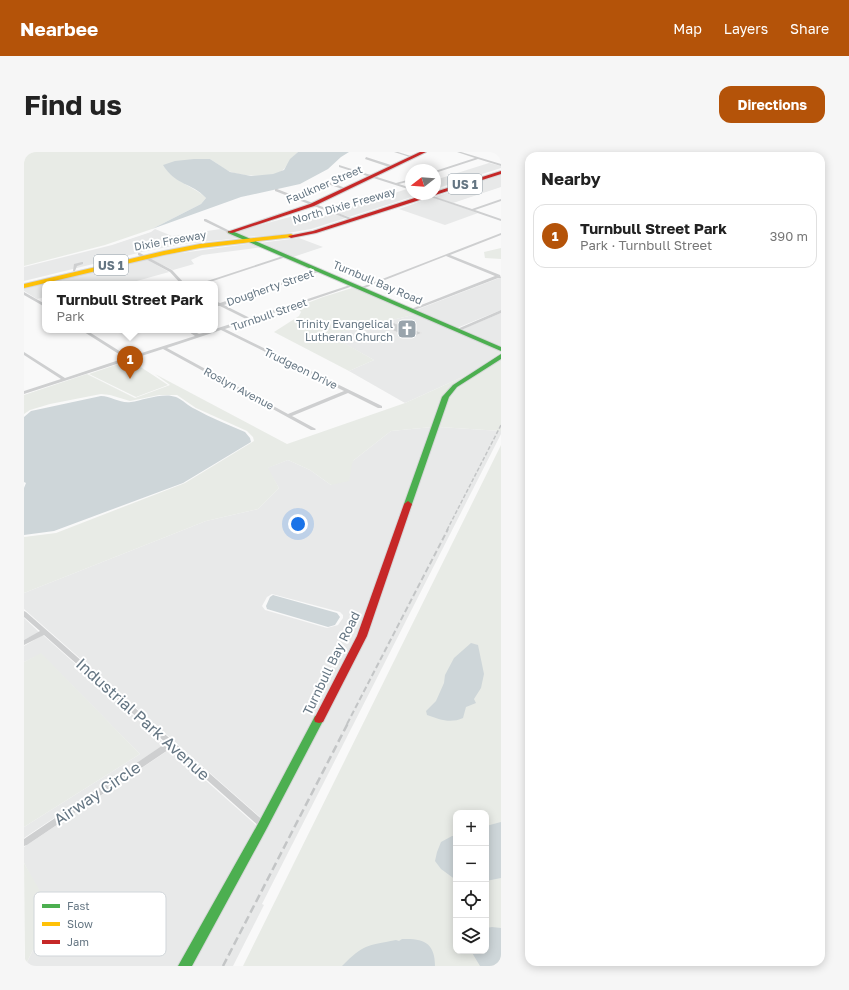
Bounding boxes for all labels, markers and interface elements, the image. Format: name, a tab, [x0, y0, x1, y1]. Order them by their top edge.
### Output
text: Nearbee	[20, 17, 98, 40]
text: Map	[673, 20, 702, 37]
text: Layers	[724, 20, 768, 37]
text: Share	[790, 20, 829, 37]
button: Directions	[719, 86, 825, 123]
text: Find us	[24, 88, 122, 121]
street label: Faulkner Street	[284, 162, 364, 206]
north arrow	[405, 164, 441, 200]
text: Nearby	[541, 168, 601, 189]
road number: US 1	[448, 174, 482, 194]
street label: North Dixie Freeway	[291, 184, 397, 226]
text: Turnbull Street Park	[580, 219, 727, 237]
street label: Dixie Freeway	[133, 227, 207, 253]
text: 1	[552, 228, 558, 244]
text: 390 m	[770, 228, 808, 244]
text: Park · Turnbull Street	[580, 237, 712, 253]
road number: US 1	[94, 255, 128, 275]
street label: Turnbull Bay Road	[331, 257, 425, 307]
street label: Dougherty Street	[225, 266, 315, 308]
popup	[42, 281, 218, 333]
text: Turnbull Street Park	[57, 290, 203, 308]
street label: Turnbull Street	[229, 295, 309, 333]
text: Park	[57, 308, 85, 324]
place label: Trinity Evangelical Lutheran Church	[296, 317, 393, 343]
church icon: Trinity Evangelical Lutheran Church	[396, 318, 418, 340]
street label: Trudgeon Drive	[262, 345, 340, 391]
pin: 1	[117, 346, 143, 379]
street label: Roslyn Avenue	[202, 364, 276, 412]
your location	[288, 514, 308, 534]
street label: Turnbull Bay Road	[299, 609, 363, 717]
street label: Industrial Park Avenue	[72, 654, 214, 784]
street label: Airway Circle	[50, 757, 144, 829]
map controls	[453, 810, 489, 954]
button: +	[453, 810, 489, 846]
button: −	[453, 846, 489, 882]
button: locate	[453, 882, 489, 918]
legend	[34, 892, 166, 956]
text: Fast	[67, 899, 90, 912]
text: Slow	[67, 917, 93, 930]
button: layers	[453, 918, 489, 954]
text: Jam	[67, 935, 89, 948]

